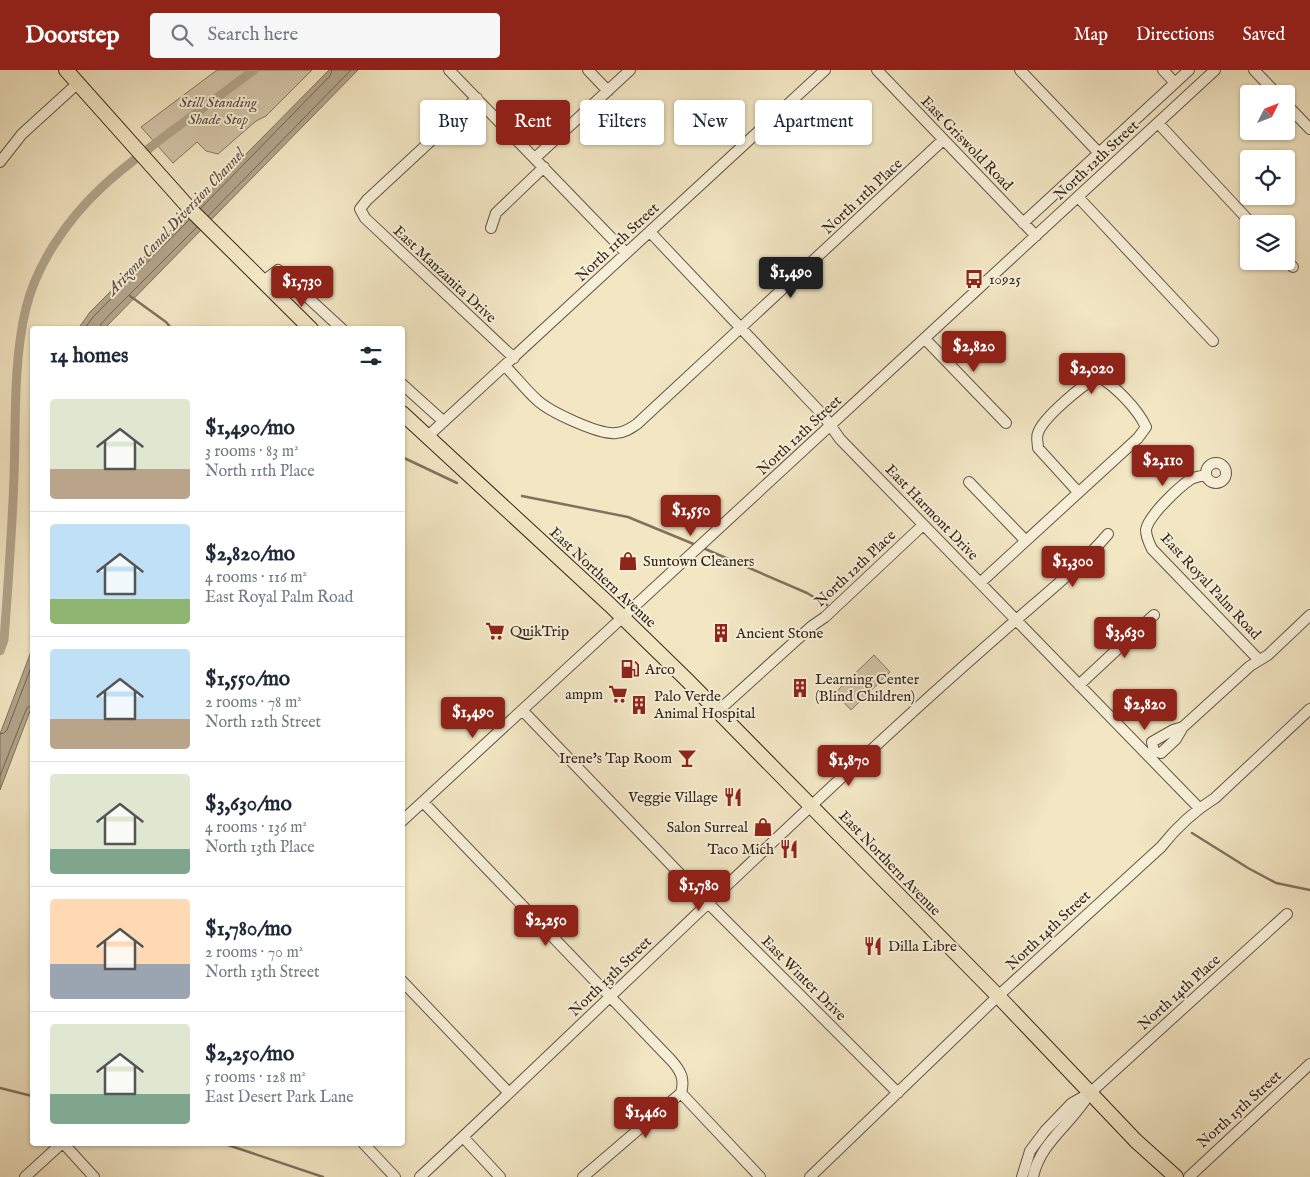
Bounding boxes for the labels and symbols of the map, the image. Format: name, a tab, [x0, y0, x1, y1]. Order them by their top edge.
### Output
north arrow	[1240, 85, 1295, 140]
street label: East Griswold Road	[917, 92, 1017, 195]
park label: Still Standing Shade Stop	[179, 93, 258, 129]
street label: North 12th Street	[1050, 116, 1143, 204]
water label: Arizona Canal Diversion Channel	[102, 144, 251, 301]
street label: North 11th Place	[818, 154, 906, 238]
street label: North 11th Street	[572, 199, 663, 286]
street label: East Manzanita Drive	[389, 222, 500, 327]
pin: $1,490	[750, 256, 832, 299]
pin: $1,730	[261, 266, 343, 308]
bus stop icon: 10925	[963, 268, 985, 290]
place label: 10925	[989, 270, 1021, 289]
pin: $2,820	[933, 330, 1015, 373]
pin: $2,020	[1051, 352, 1133, 395]
street label: North 12th Street	[753, 391, 846, 479]
pin: $2,110	[1122, 444, 1204, 487]
street label: East Harmont Drive	[881, 460, 982, 564]
pin: $1,550	[650, 494, 732, 537]
street label: East Northern Avenue	[545, 523, 660, 632]
street label: North 12th Place	[811, 526, 900, 611]
street label: East Royal Palm Road	[1156, 529, 1266, 644]
pin: $1,300	[1032, 546, 1114, 588]
shop icon: Suntown Cleaners	[617, 550, 639, 572]
place label: Suntown Cleaners	[643, 552, 754, 571]
pin: $3,630	[1084, 616, 1166, 659]
supermarket icon: QuikTrip	[484, 620, 506, 642]
place label: QuikTrip	[510, 622, 569, 641]
building icon: Ancient Stone	[710, 622, 732, 644]
place label: Ancient Stone	[735, 624, 824, 643]
fuel station icon: Arco	[619, 658, 641, 680]
place label: Arco	[644, 660, 675, 679]
place label: Learning Center (Blind Children)	[815, 670, 920, 706]
building icon: Learning Center (Blind Children)	[789, 677, 811, 699]
supermarket icon: ampm	[607, 683, 629, 705]
place label: ampm	[565, 685, 603, 704]
place label: Palo Verde Animal Hospital	[653, 687, 756, 723]
pin: $2,820	[1104, 688, 1186, 731]
building icon: Palo Verde Animal Hospital	[628, 694, 650, 716]
pin: $1,490	[432, 696, 514, 739]
pin: $1,870	[808, 744, 890, 787]
bar icon: Irene's Tap Room	[676, 747, 698, 769]
place label: Irene's Tap Room	[559, 749, 672, 768]
restaurant icon: Veggie Village	[722, 786, 744, 808]
place label: Veggie Village	[627, 788, 718, 807]
street label: East Northern Avenue	[834, 807, 945, 920]
shop icon: Salon Surreal	[752, 816, 774, 838]
place label: Salon Surreal	[667, 818, 749, 837]
restaurant icon: Taco Mich	[778, 838, 800, 860]
place label: Taco Mich	[707, 840, 774, 859]
pin: $1,780	[658, 870, 740, 912]
street label: North 14th Street	[1002, 886, 1095, 975]
pin: $2,250	[505, 904, 587, 947]
street label: North 13th Street	[565, 932, 656, 1020]
street label: East Winter Drive	[757, 932, 850, 1025]
restaurant icon: Dilla Libre	[862, 935, 884, 957]
place label: Dilla Libre	[888, 937, 957, 956]
street label: North 14th Place	[1134, 950, 1225, 1034]
street label: North 15th Street	[1193, 1066, 1286, 1152]
pin: $1,460	[605, 1096, 687, 1139]

